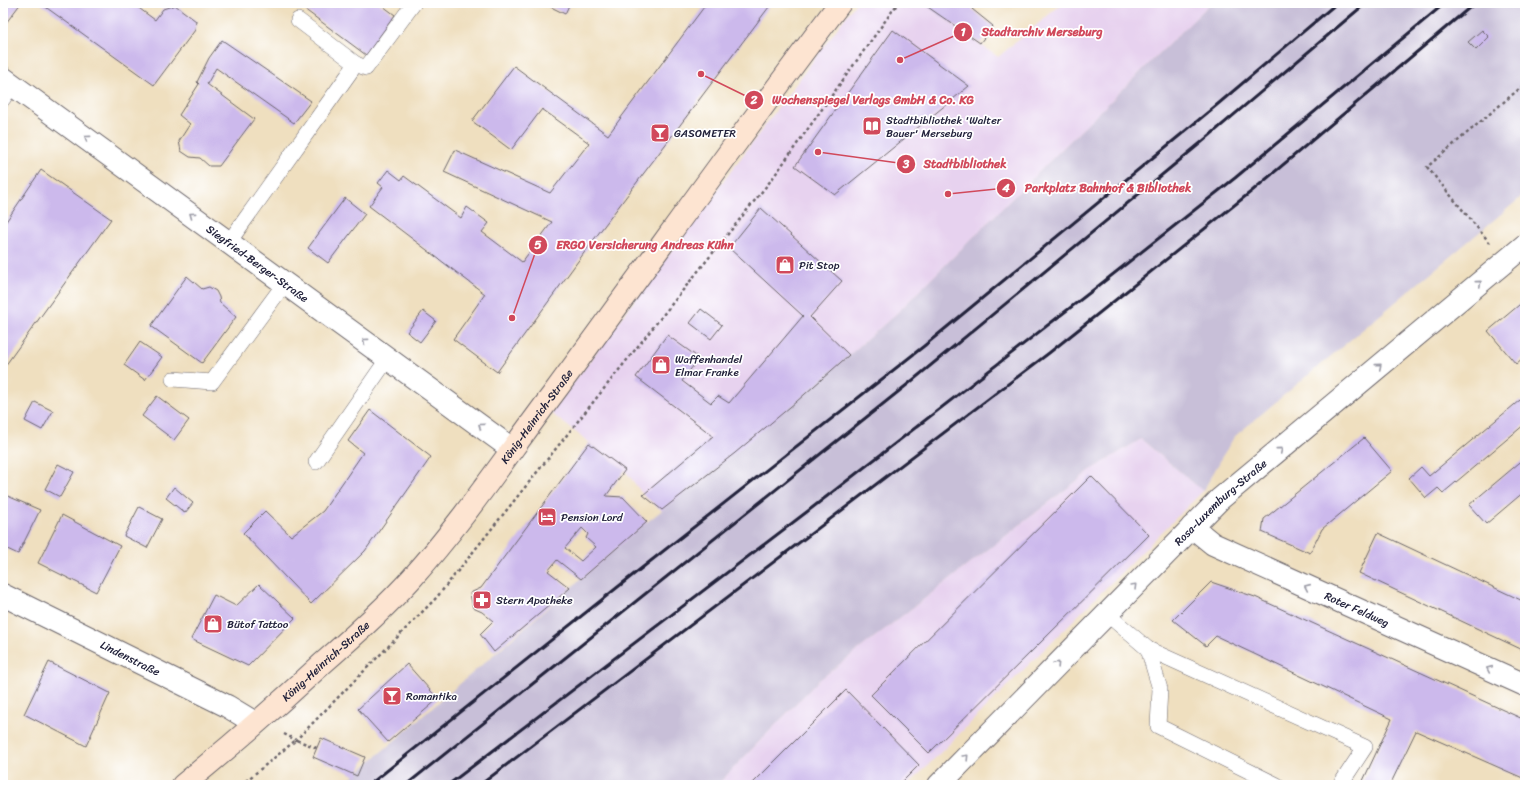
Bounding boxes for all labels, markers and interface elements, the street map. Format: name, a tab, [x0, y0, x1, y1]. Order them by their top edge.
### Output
callout: Stadtarchiv Merseburg	[953, 20, 1111, 44]
text: 1	[960, 21, 966, 43]
text: Stadtarchiv Merseburg	[980, 21, 1103, 43]
callout: Wochenspiegel Verlags GmbH & Co. KG	[744, 88, 982, 112]
text: 2	[750, 89, 758, 111]
text: Wochenspiegel Verlags GmbH & Co. KG	[772, 89, 974, 111]
place label: Stadtbibliothek 'Walter Bauer' Merseburg	[886, 111, 1002, 143]
library icon: Stadtbibliothek 'Walter Bauer' Merseburg	[861, 115, 883, 137]
bar icon: GASOMETER	[649, 122, 671, 144]
place label: GASOMETER	[674, 124, 736, 143]
one-way arrow	[84, 136, 91, 143]
callout: Stadtbibliothek	[896, 152, 1015, 176]
text: 3	[902, 153, 910, 175]
text: Stadtbibliothek	[922, 153, 1007, 175]
callout: Parkplatz Bahnhof & Bibliothek	[996, 176, 1199, 200]
text: 4	[1001, 177, 1010, 199]
text: Parkplatz Bahnhof & Bibliothek	[1025, 177, 1192, 199]
one-way arrow	[189, 213, 196, 220]
street label: Siegfried-Berger-Straße	[202, 220, 313, 308]
callout: ERGO Versicherung Andreas Kühn	[528, 233, 741, 257]
text: 5	[534, 234, 542, 256]
text: ERGO Versicherung Andreas Kühn	[556, 234, 734, 256]
shop icon: Pit Stop	[774, 254, 796, 276]
place label: Pit Stop	[799, 256, 840, 275]
one-way arrow	[1475, 281, 1482, 288]
one-way arrow	[362, 339, 369, 346]
place label: Waffenhandel Elmar Franke	[675, 350, 743, 382]
shop icon: Waffenhandel Elmar Franke	[650, 354, 672, 376]
one-way arrow	[1375, 364, 1382, 371]
street label: König-Heinrich-Straße	[496, 365, 578, 468]
one-way arrow	[478, 423, 485, 431]
one-way arrow	[1275, 447, 1282, 454]
street label: Rosa-Luxemburg-Straße	[1170, 454, 1272, 551]
hotel icon: Pension Lord	[536, 506, 558, 528]
place label: Pension Lord	[561, 508, 624, 527]
one-way arrow	[1129, 583, 1137, 591]
one-way arrow	[1304, 584, 1312, 592]
street label: Roter Feldweg	[1321, 587, 1393, 633]
pharmacy icon: Stern Apotheke	[471, 589, 493, 611]
place label: Stern Apotheke	[496, 591, 573, 610]
shop icon: Bütof Tattoo	[202, 613, 224, 635]
place label: Bütof Tattoo	[227, 615, 289, 634]
street label: König-Heinrich-Straße	[278, 616, 375, 706]
street label: Lindenstraße	[97, 636, 164, 682]
one-way arrow	[1052, 661, 1060, 669]
one-way arrow	[1486, 666, 1494, 674]
bar icon: Romantika	[381, 685, 403, 707]
place label: Romantika	[406, 687, 457, 706]
one-way arrow	[961, 754, 969, 762]

